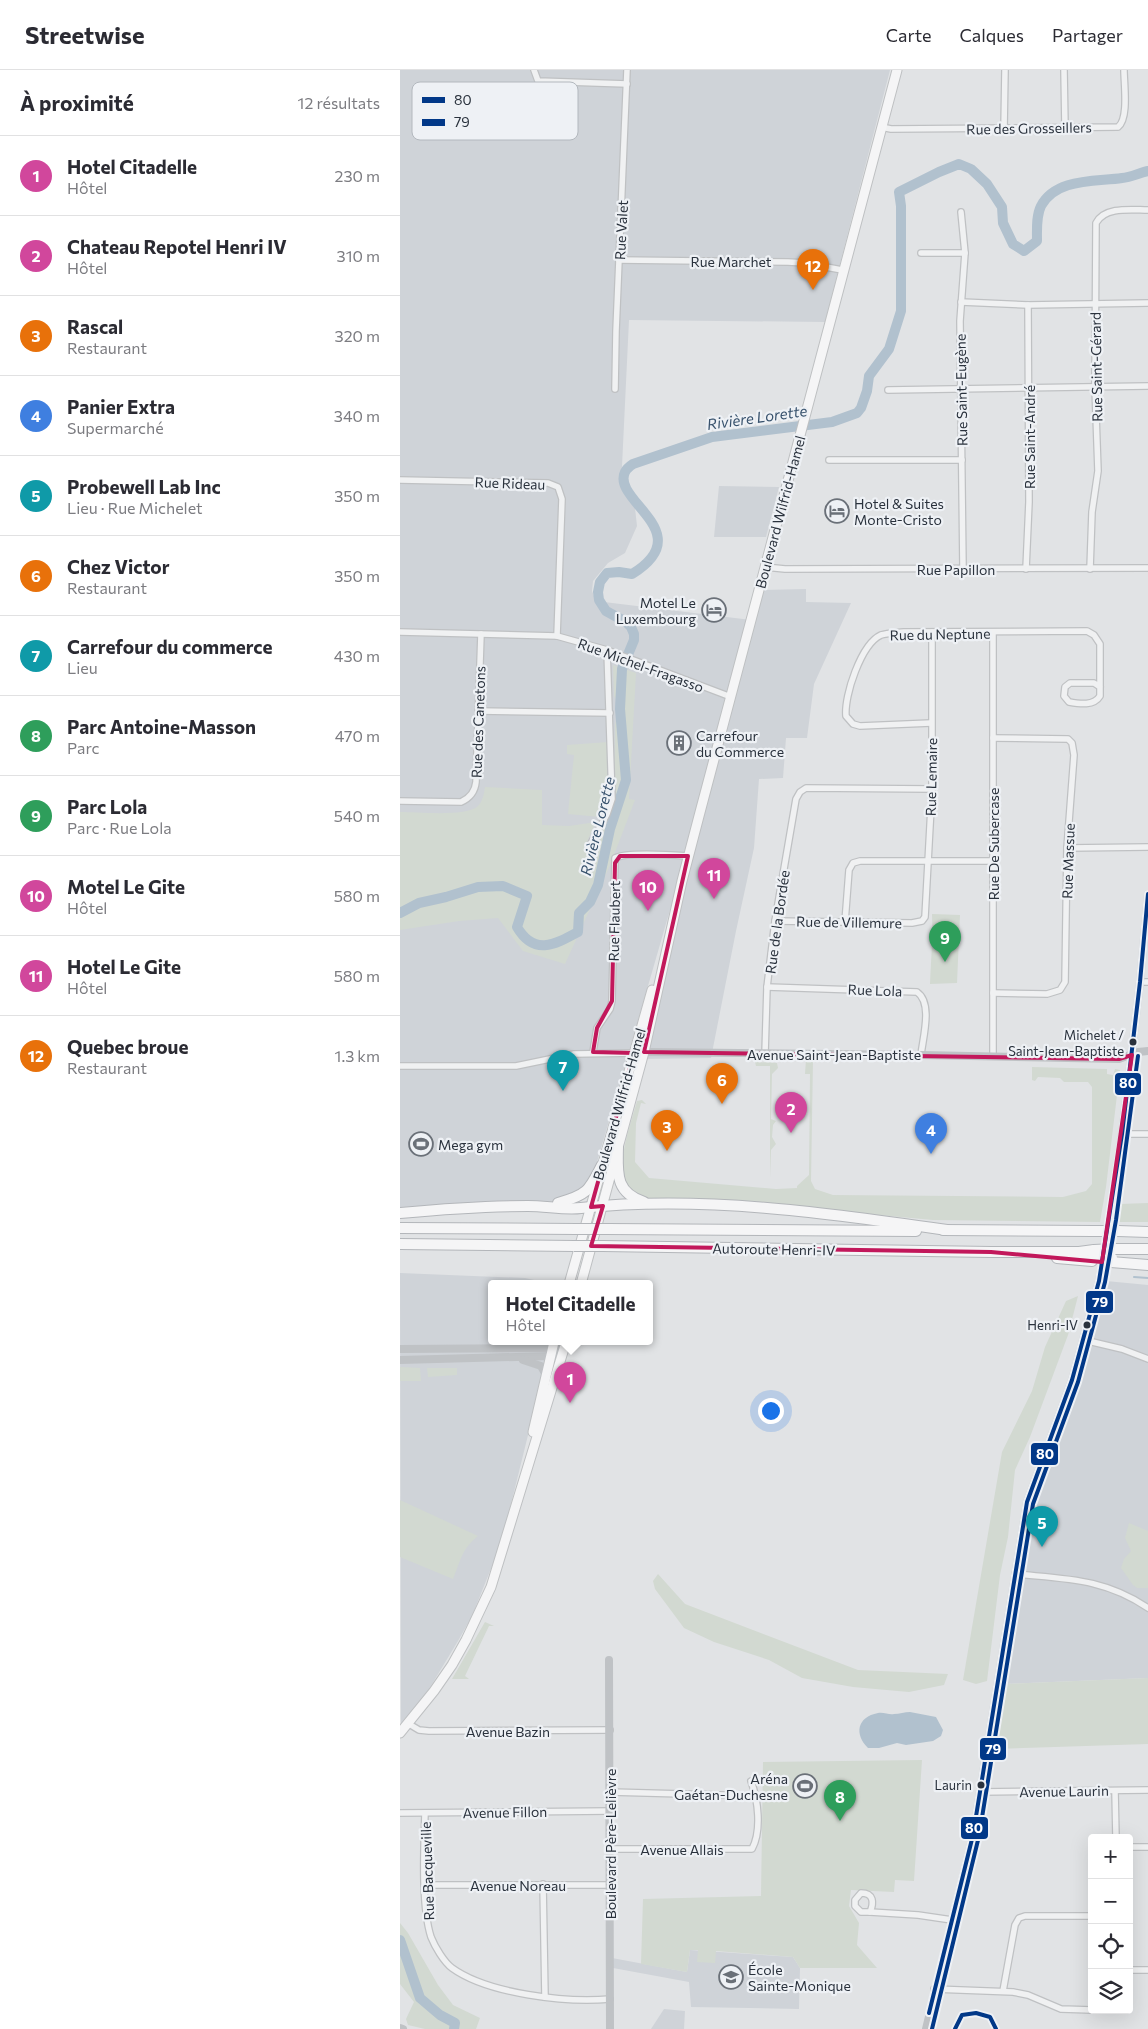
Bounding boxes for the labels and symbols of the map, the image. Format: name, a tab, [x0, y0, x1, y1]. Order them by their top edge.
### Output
legend	[412, 82, 578, 140]
text: 80	[454, 91, 472, 108]
text: 79	[454, 113, 470, 130]
street label: Rue des Grosseillers	[966, 118, 1092, 138]
street label: Rue Valet	[611, 199, 631, 260]
pin: 12	[797, 249, 829, 290]
street label: Rue Marchet	[690, 253, 772, 270]
street label: Rue Saint-Gérard	[1087, 312, 1105, 422]
street label: Rue Saint-Eugène	[952, 334, 970, 446]
street label: Rue Saint-André	[1021, 385, 1038, 489]
water label: Rivière Lorette	[706, 401, 808, 433]
street label: Boulevard Wilfrid-Hamel	[751, 434, 809, 590]
street label: Rue Rideau	[474, 473, 546, 493]
place label: Hotel & Suites Monte-Cristo	[854, 495, 944, 528]
hotel icon: Hotel & Suites Monte-Cristo	[824, 498, 850, 524]
street label: Rue Papillon	[917, 561, 995, 578]
place label: Motel Le Luxembourg	[616, 594, 696, 627]
hotel icon: Motel Le Luxembourg	[701, 597, 727, 623]
street label: Rue du Neptune	[889, 625, 991, 643]
street label: Rue Michel-Fragasso	[576, 634, 706, 696]
street label: Rue des Canetons	[468, 666, 488, 778]
place label: Carrefour du Commerce	[696, 727, 784, 760]
building icon: Carrefour du Commerce	[666, 730, 692, 756]
street label: Rue Lemaire	[922, 738, 940, 816]
water label: Rivière Lorette	[576, 775, 618, 877]
street label: Rue De Subercase	[985, 788, 1002, 900]
street label: Rue Massue	[1058, 823, 1078, 899]
pin: 11	[698, 858, 730, 899]
street label: Rue de la Bordée	[761, 869, 793, 975]
pin: 10	[632, 870, 664, 911]
street label: Rue Flaubert	[605, 880, 623, 962]
street label: Rue de Villemure	[796, 913, 902, 931]
pin: 9	[929, 921, 961, 962]
street label: Rue Lola	[847, 981, 903, 999]
street label: Boulevard Wilfrid-Hamel	[589, 1026, 649, 1182]
place label: Michelet / Saint-Jean-Baptiste	[1008, 1027, 1124, 1059]
marker: Michelet / Saint-Jean-Baptiste	[1128, 1037, 1138, 1047]
street label: Avenue Saint-Jean-Baptiste	[747, 1046, 921, 1063]
pin: 7	[547, 1050, 579, 1091]
pin: 6	[706, 1063, 738, 1104]
line badge: 80	[1114, 1072, 1142, 1096]
text: 80	[1119, 1074, 1137, 1091]
pin: 2	[775, 1092, 807, 1133]
pin: 3	[651, 1110, 683, 1151]
pin: 4	[915, 1113, 947, 1154]
sports icon: Mega gym	[408, 1131, 434, 1157]
place label: Mega gym	[438, 1136, 503, 1153]
street label: Autoroute Henri-IV	[712, 1239, 836, 1259]
line badge: 79	[1085, 1290, 1114, 1314]
text: 79	[1092, 1293, 1108, 1310]
place label: Henri-IV	[1027, 1317, 1078, 1333]
marker: Henri-IV	[1082, 1320, 1092, 1330]
pin: 1	[554, 1362, 586, 1403]
your location	[758, 1398, 784, 1424]
line badge: 80	[1030, 1442, 1059, 1466]
text: 80	[1036, 1445, 1054, 1462]
pin: 5	[1026, 1506, 1058, 1547]
street label: Avenue Bazin	[466, 1723, 550, 1740]
line badge: 79	[979, 1737, 1007, 1761]
text: 79	[985, 1740, 1001, 1757]
street label: Boulevard Père-Lelièvre	[602, 1769, 619, 1919]
place label: Aréna Gaétan-Duchesne	[674, 1770, 788, 1803]
sports icon: Aréna Gaétan-Duchesne	[792, 1773, 818, 1799]
place label: Laurin	[935, 1777, 972, 1793]
pin: 8	[824, 1780, 856, 1821]
marker: Laurin	[976, 1780, 986, 1790]
street label: Avenue Laurin	[1019, 1782, 1109, 1800]
street label: Avenue Fillon	[463, 1803, 547, 1821]
line badge: 80	[960, 1816, 989, 1840]
text: 80	[965, 1819, 983, 1836]
street label: Rue Bacqueville	[417, 1821, 437, 1921]
street label: Avenue Allais	[640, 1841, 724, 1858]
street label: Avenue Noreau	[470, 1877, 566, 1894]
place label: École Sainte-Monique	[748, 1961, 851, 1994]
school or university icon: École Sainte-Monique	[718, 1964, 744, 1990]

